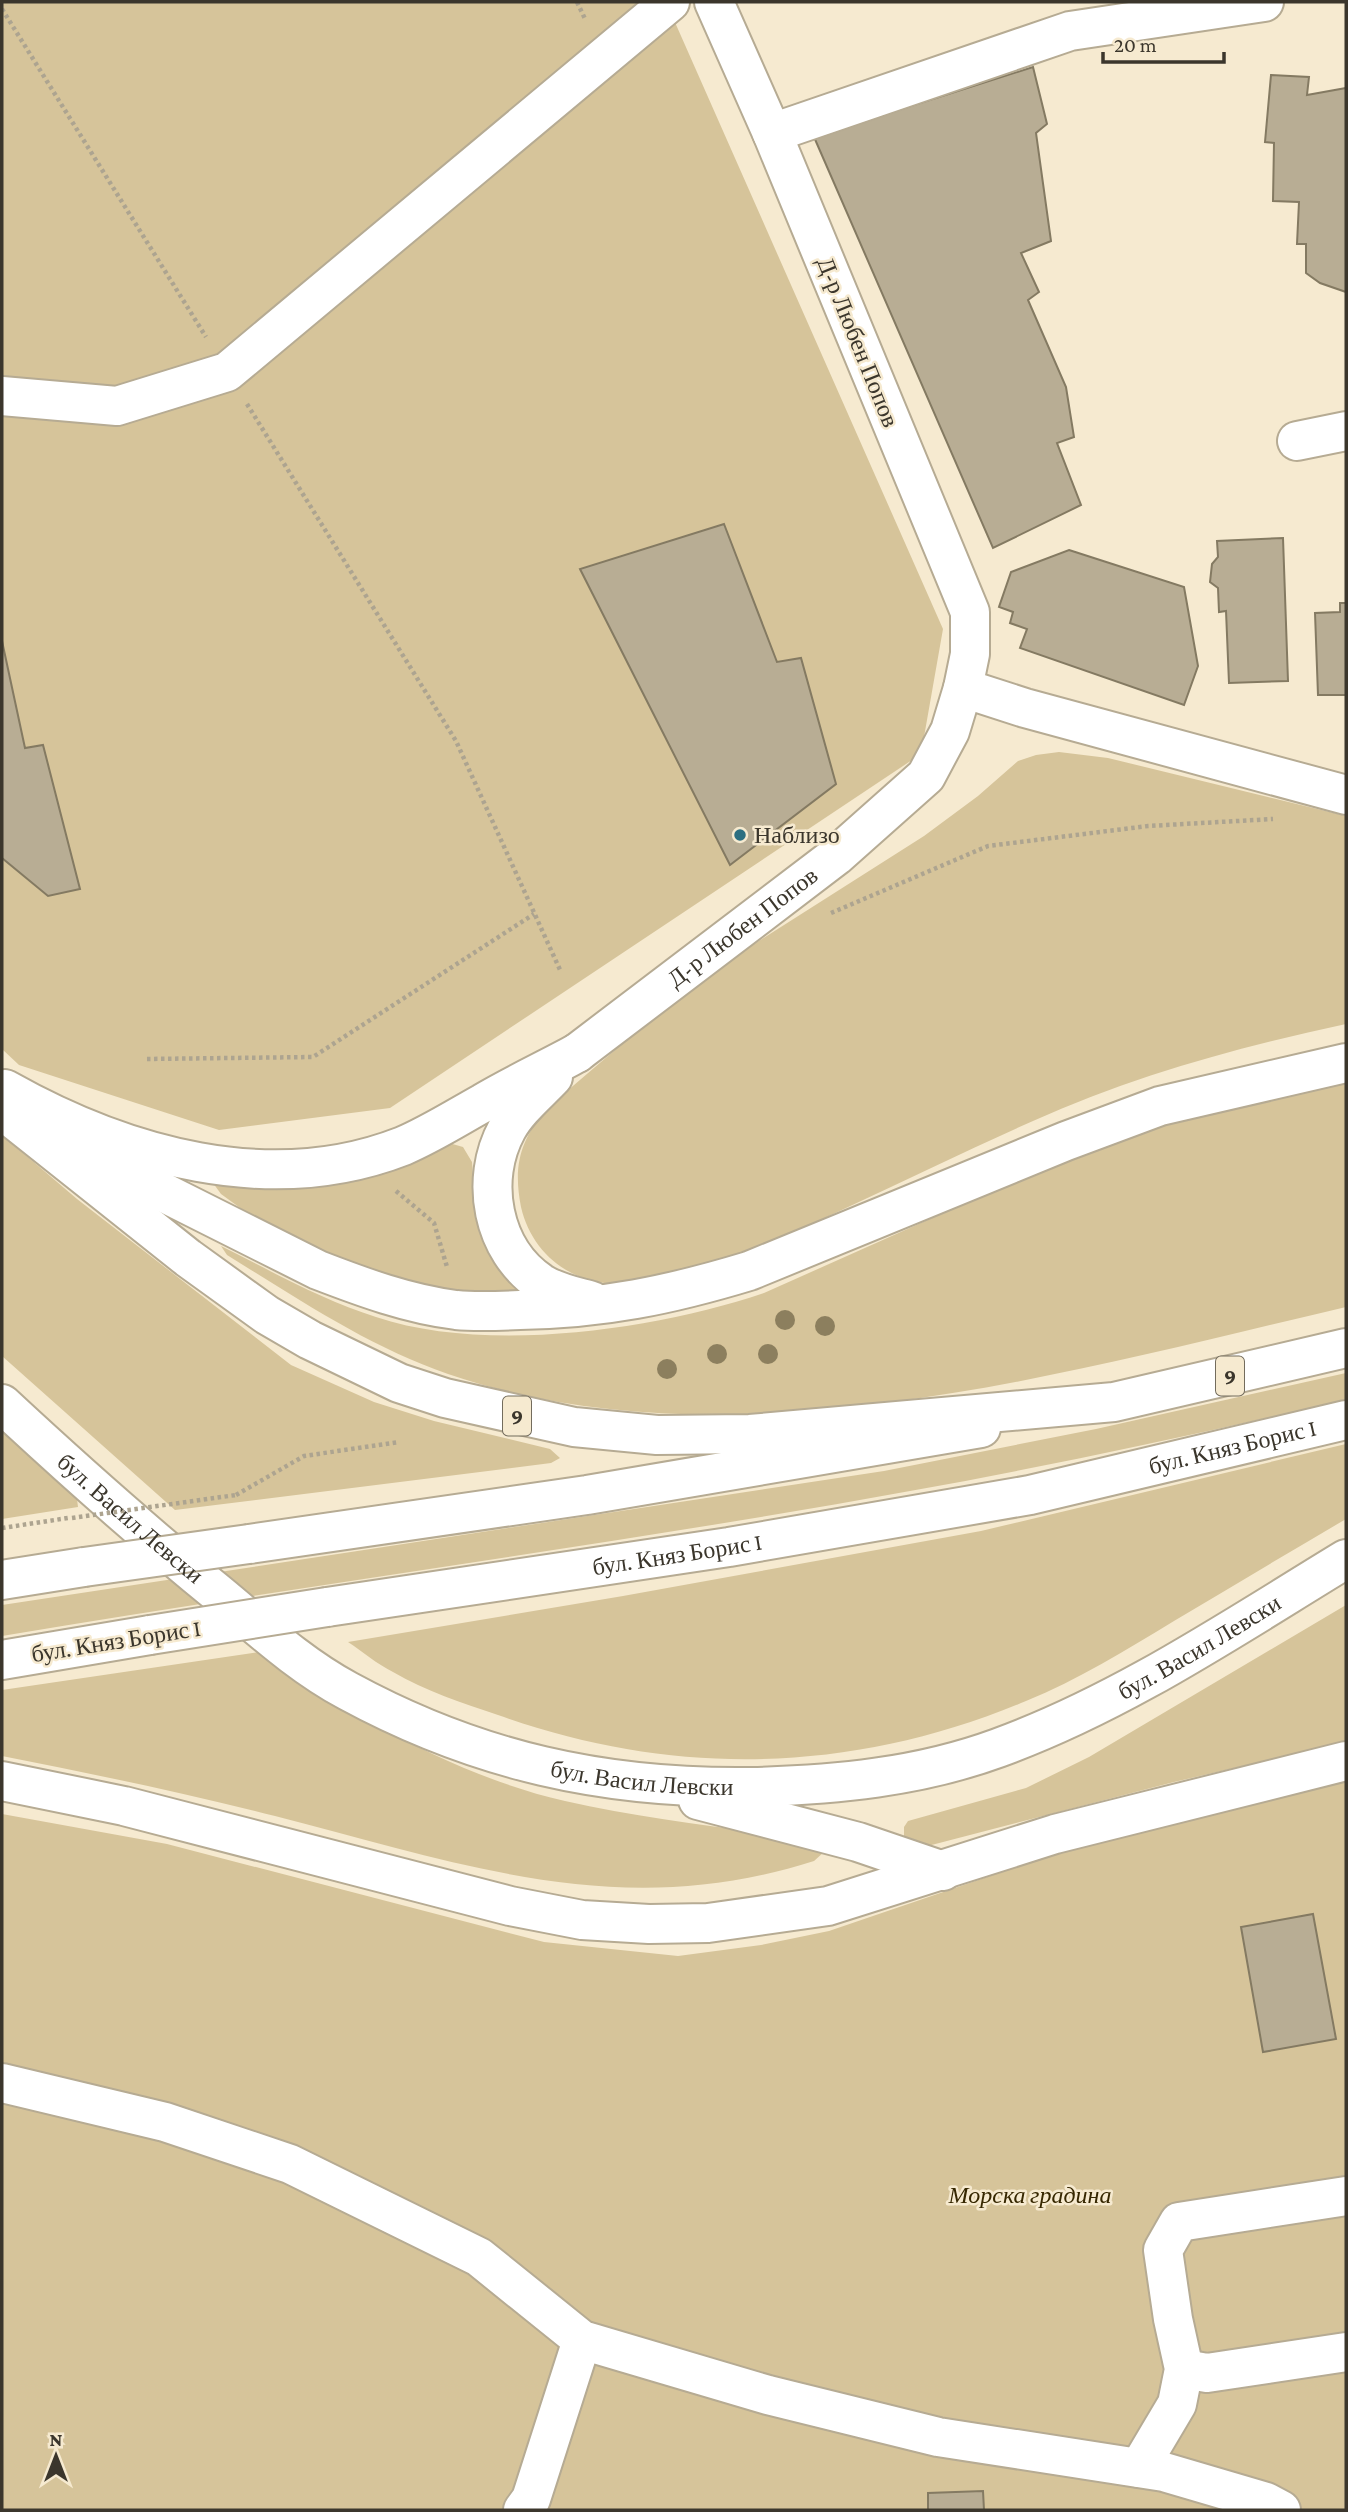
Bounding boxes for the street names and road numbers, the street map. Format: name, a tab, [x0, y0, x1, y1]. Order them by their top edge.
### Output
street label: Д-р Любен Попов	[812, 253, 905, 431]
street label: Д-р Любен Попов	[662, 861, 823, 992]
road number: 9	[1216, 1357, 1244, 1396]
road number: 9	[503, 1396, 531, 1436]
street label: бул. Княз Борис I	[1146, 1414, 1319, 1479]
street label: бул. Васил Левски	[52, 1448, 209, 1589]
street label: бул. Княз Борис I	[590, 1528, 764, 1580]
street label: бул. Васил Левски	[1113, 1589, 1286, 1705]
street label: бул. Княз Борис I	[29, 1614, 203, 1667]
street label: бул. Васил Левски	[548, 1754, 734, 1800]

